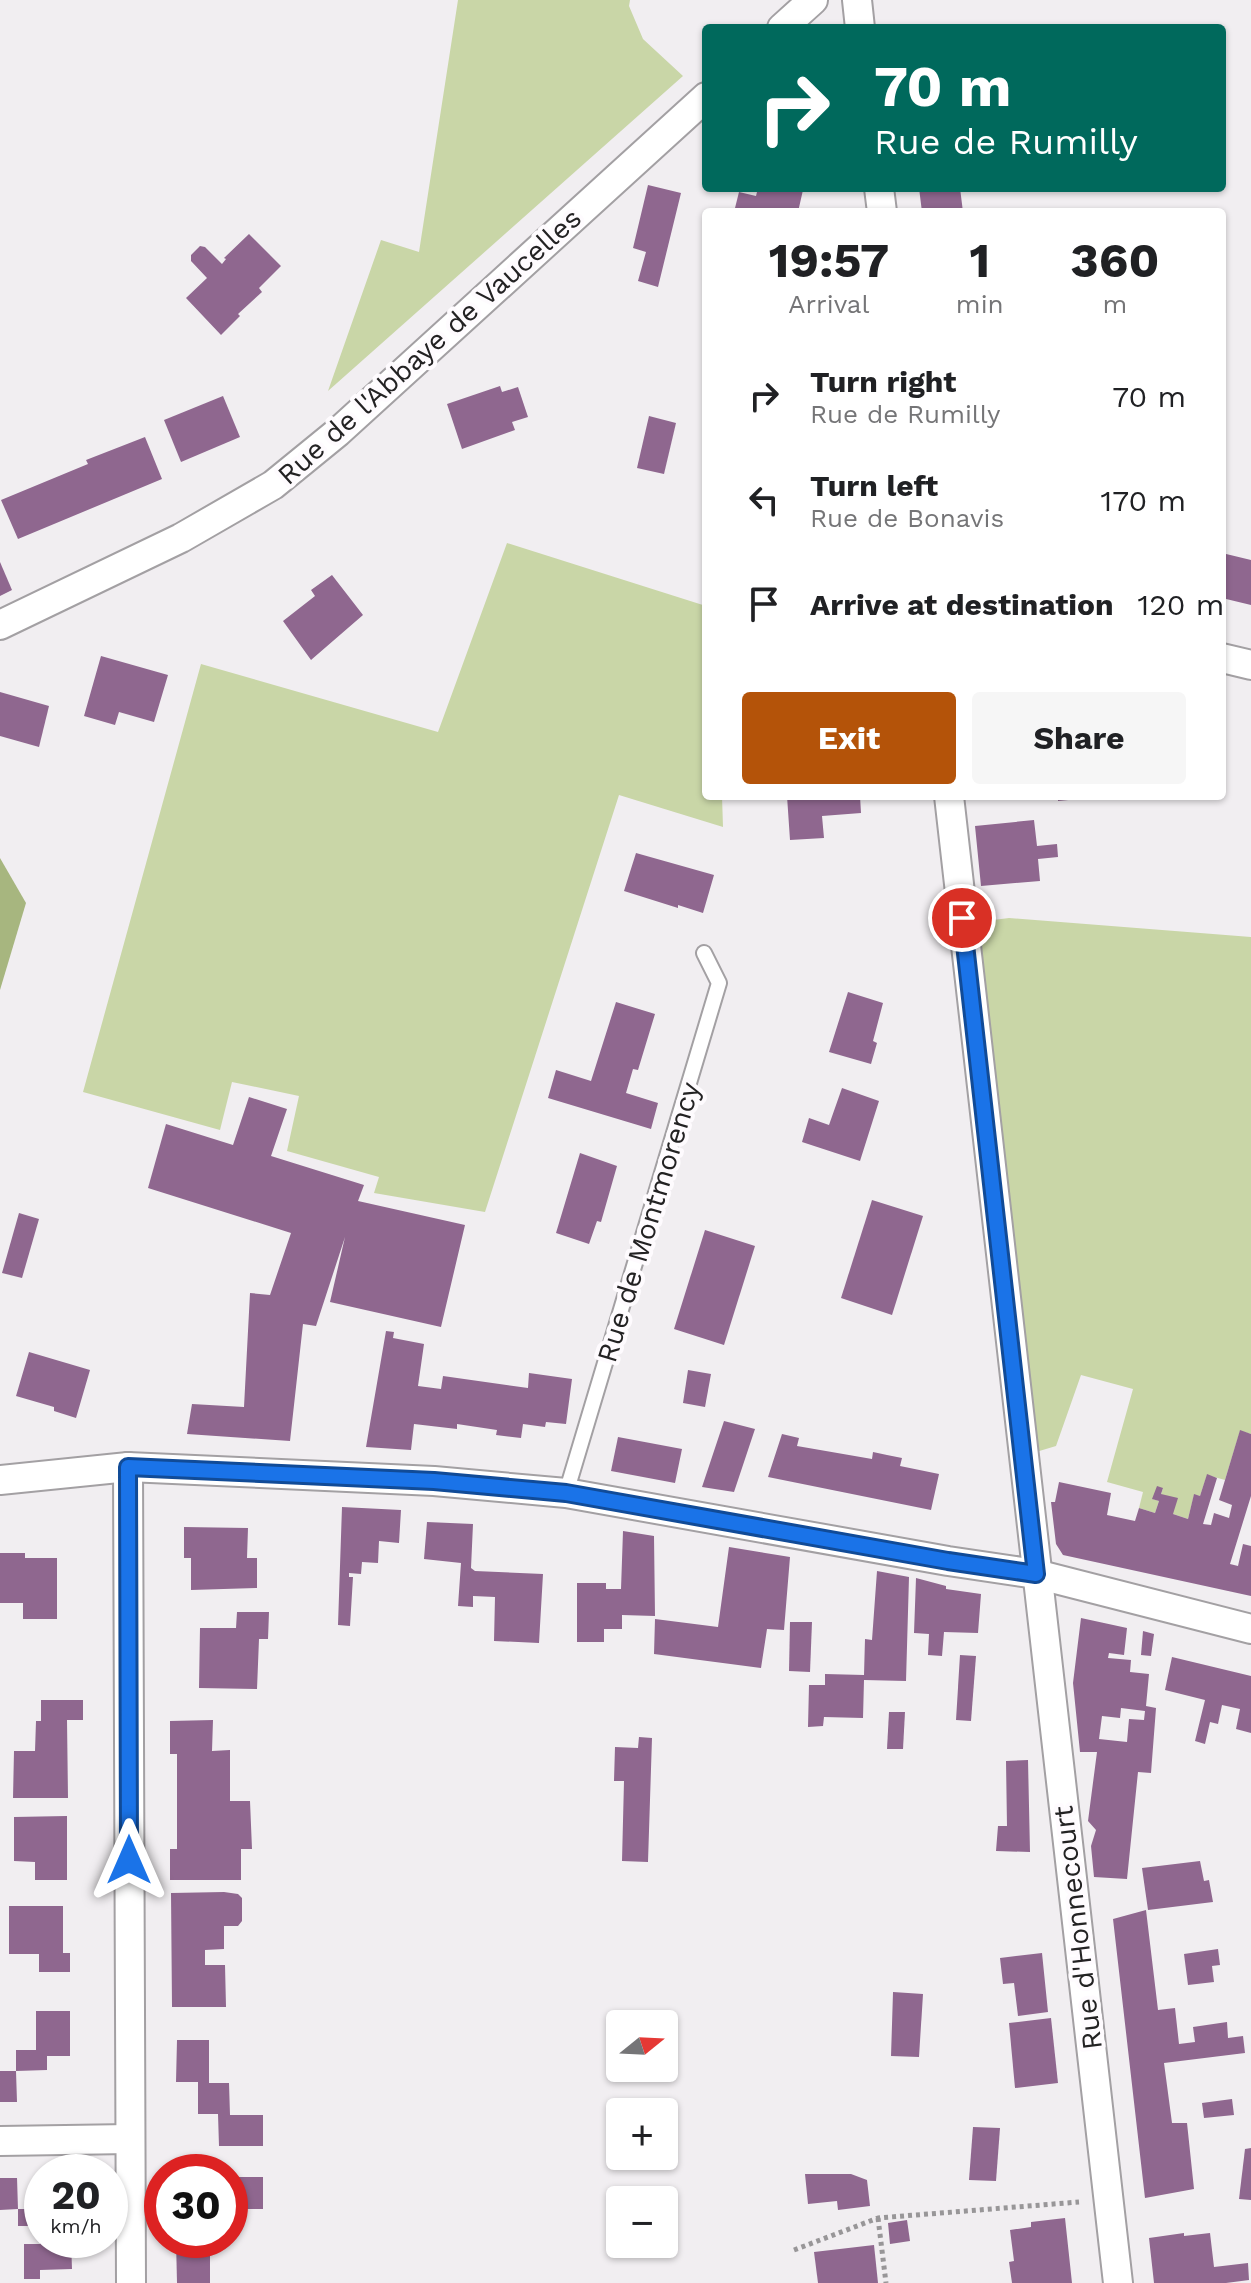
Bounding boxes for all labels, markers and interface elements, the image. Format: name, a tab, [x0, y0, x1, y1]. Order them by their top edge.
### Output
text: 70 m	[874, 54, 1011, 120]
icon: right	[742, 56, 846, 160]
text: Rue de Rumilly	[874, 121, 1138, 163]
street label: Rue de l'Abbaye de Vaucelles	[271, 201, 588, 491]
text: 19:57	[769, 232, 889, 289]
text: 1	[969, 232, 990, 289]
text: 360	[1070, 232, 1159, 289]
text: Arrival	[788, 289, 870, 319]
text: min	[956, 289, 1004, 319]
text: m	[1102, 289, 1127, 319]
text: Turn right	[810, 364, 956, 399]
icon: right	[742, 374, 786, 418]
text: 70 m	[1112, 379, 1186, 414]
text: Rue de Rumilly	[810, 399, 1001, 429]
text: Turn left	[810, 468, 938, 503]
icon: left	[742, 478, 786, 522]
text: 170 m	[1101, 483, 1186, 518]
text: Rue de Bonavis	[810, 503, 1004, 533]
icon: arrive	[742, 582, 786, 626]
text: Arrive at destination	[810, 587, 1114, 622]
text: 120 m	[1138, 587, 1224, 622]
button: Exit	[742, 692, 956, 784]
button: Share	[972, 692, 1186, 784]
pin	[928, 884, 996, 952]
icon: arrive	[940, 896, 984, 940]
street label: Rue de Montmorency	[590, 1077, 707, 1366]
street label: Rue d'Honnecourt	[1046, 1804, 1109, 2052]
position arrow	[87, 1818, 171, 1902]
north arrow	[606, 2010, 678, 2082]
map controls	[606, 2010, 678, 2258]
button: +	[606, 2098, 678, 2170]
speed limit sign: 30	[144, 2154, 248, 2258]
text: 20	[51, 2172, 101, 2219]
button: −	[606, 2186, 678, 2258]
text: km/h	[50, 2214, 102, 2238]

